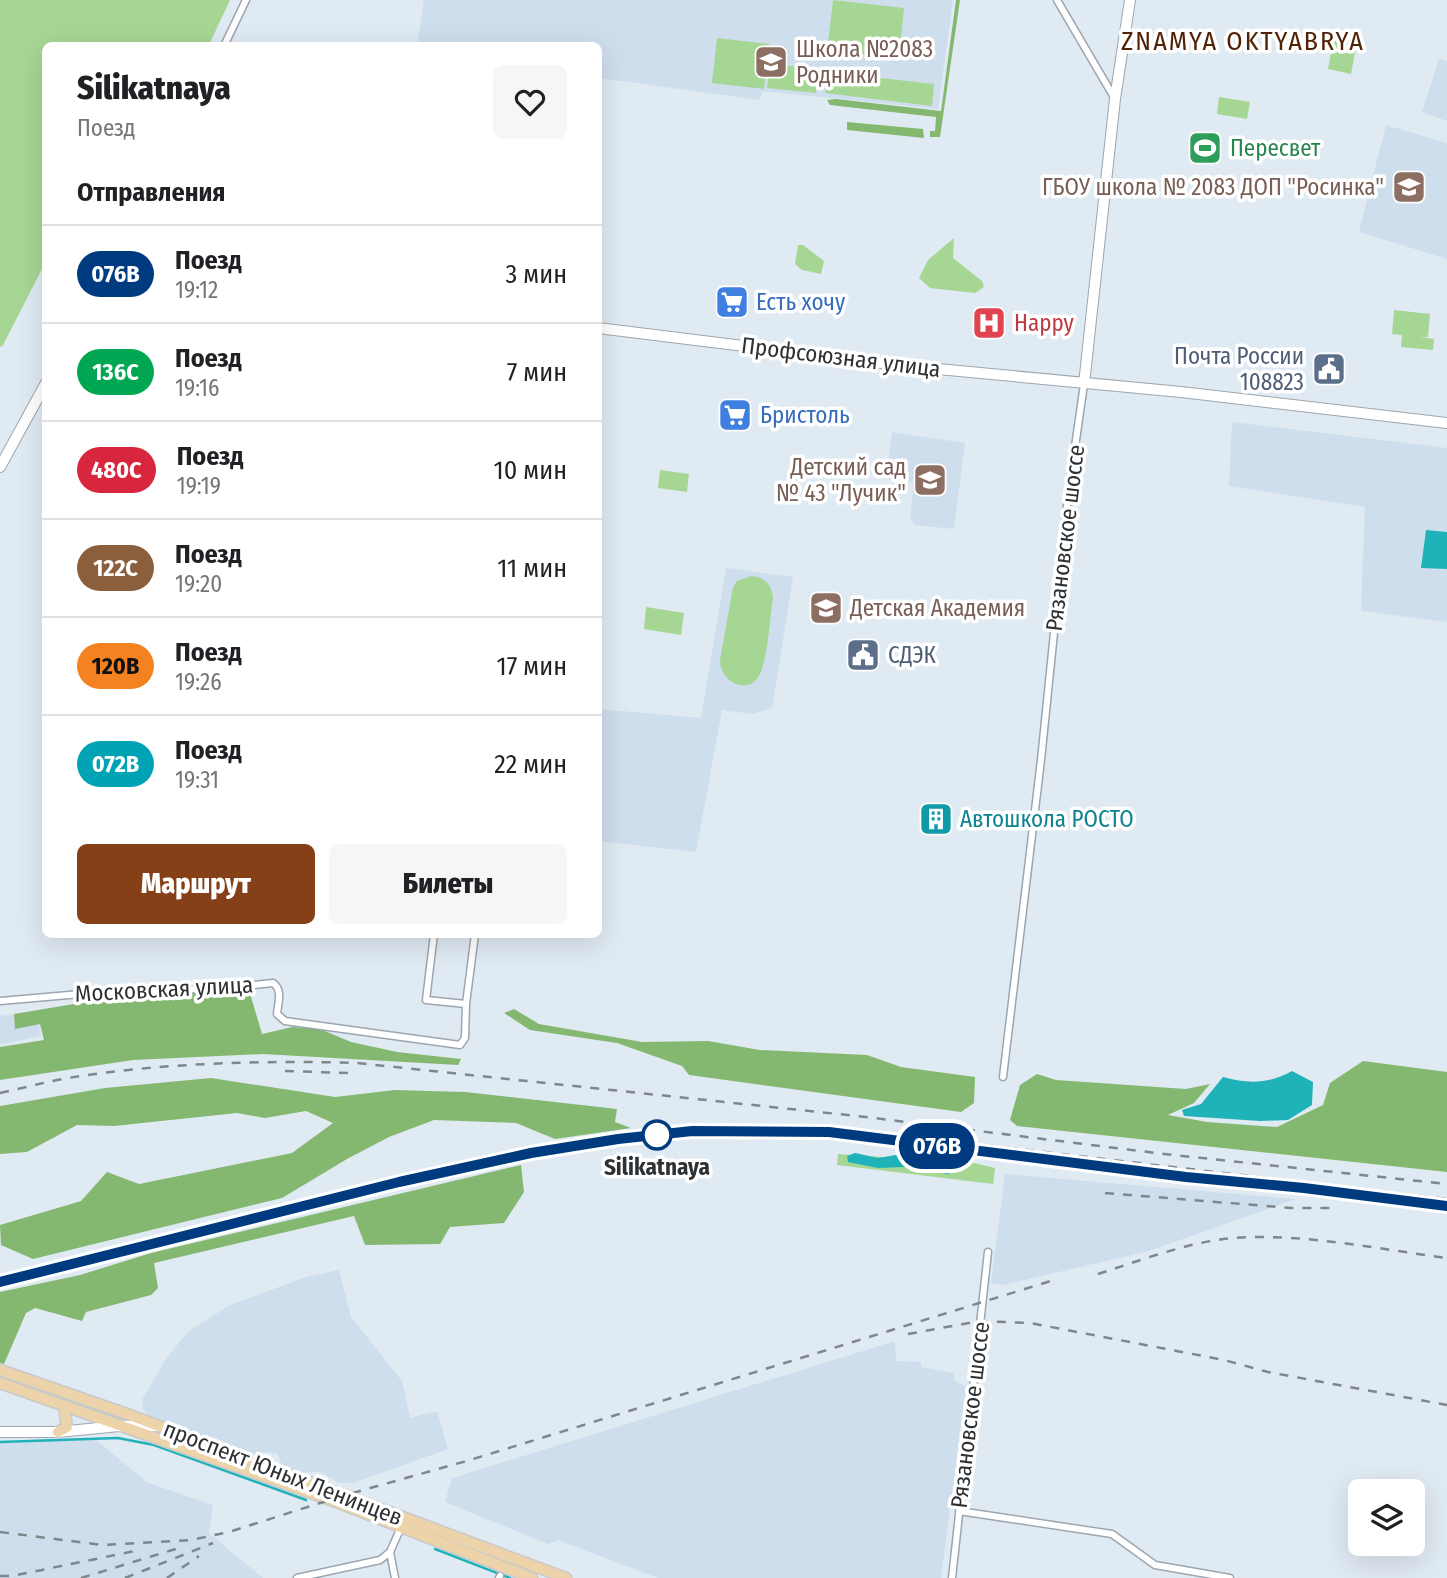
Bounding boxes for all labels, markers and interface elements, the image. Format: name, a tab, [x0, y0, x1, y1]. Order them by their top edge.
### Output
district label: ZNAMYA OKTYABRYA	[1121, 26, 1365, 57]
place label: Школа №2083 Родники	[796, 35, 933, 89]
school or university icon: Школа №2083 Родники	[752, 43, 790, 81]
button: heart	[493, 65, 567, 139]
text: Silikatnaya	[77, 68, 231, 108]
text: Поезд	[77, 114, 135, 142]
sports icon: Пересвет	[1186, 129, 1224, 167]
place label: Пересвет	[1230, 134, 1321, 162]
school or university icon: ГБОУ школа № 2083 ДОП "Росинка"	[1390, 168, 1428, 206]
place label: ГБОУ школа № 2083 ДОП "Росинка"	[1042, 173, 1384, 201]
text: Отправления	[77, 177, 226, 208]
text: Поезд	[175, 245, 242, 276]
text: 3 мин	[506, 259, 567, 290]
text: 076В	[91, 260, 140, 288]
text: 19:12	[175, 276, 218, 304]
supermarket icon: Есть хочу	[713, 283, 751, 321]
place label: Есть хочу	[756, 288, 846, 316]
hospital icon: Happy	[970, 304, 1008, 342]
place label: Happy	[1014, 309, 1075, 337]
street label: Профсоюзная улица	[740, 331, 942, 383]
place label: Почта России 108823	[1174, 342, 1304, 396]
text: Поезд	[175, 343, 242, 374]
public building icon: Почта России 108823	[1310, 350, 1348, 388]
text: 7 мин	[507, 357, 567, 388]
text: 136С	[92, 358, 139, 386]
text: 19:16	[175, 374, 219, 402]
supermarket icon: Бристоль	[716, 396, 754, 434]
place label: Бристоль	[760, 401, 850, 429]
text: Поезд	[177, 441, 243, 472]
street label: Рязановское шоссе	[1040, 443, 1090, 633]
place label: Детский сад № 43 "Лучик"	[776, 453, 906, 507]
text: 10 мин	[494, 455, 567, 486]
text: 480С	[91, 456, 142, 484]
school or university icon: Детский сад № 43 "Лучик"	[911, 461, 949, 499]
text: 19:19	[177, 472, 221, 500]
text: Поезд	[175, 539, 242, 570]
text: 11 мин	[497, 553, 567, 584]
text: 122С	[93, 554, 138, 582]
text: 19:20	[175, 570, 222, 598]
school or university icon: Детская Академия	[807, 589, 845, 627]
place label: Детская Академия	[849, 594, 1025, 622]
public building icon: СДЭК	[844, 636, 882, 674]
text: Поезд	[175, 637, 242, 668]
place label: СДЭК	[888, 641, 937, 669]
text: 17 мин	[497, 651, 567, 682]
text: 120В	[92, 652, 139, 680]
text: 19:26	[175, 668, 222, 696]
text: Поезд	[175, 735, 242, 766]
text: 22 мин	[494, 749, 567, 780]
text: 072В	[92, 750, 139, 778]
text: 19:31	[175, 766, 219, 794]
building icon: Автошкола РОСТО	[917, 800, 955, 838]
place label: Автошкола РОСТО	[960, 805, 1134, 833]
button: Маршрут	[77, 844, 315, 924]
button: Билеты	[329, 844, 567, 924]
street label: Московская улица	[74, 970, 254, 1008]
marker: Silikatnaya	[642, 1120, 672, 1150]
line badge: 076В	[888, 1123, 986, 1169]
text: 076В	[913, 1132, 961, 1160]
place label: Silikatnaya	[604, 1153, 710, 1181]
street label: Рязановское шоссе	[945, 1320, 995, 1510]
street label: проспект Юных Ленинцев	[159, 1414, 407, 1532]
map controls	[1348, 1479, 1425, 1556]
button: layers	[1348, 1479, 1425, 1556]

